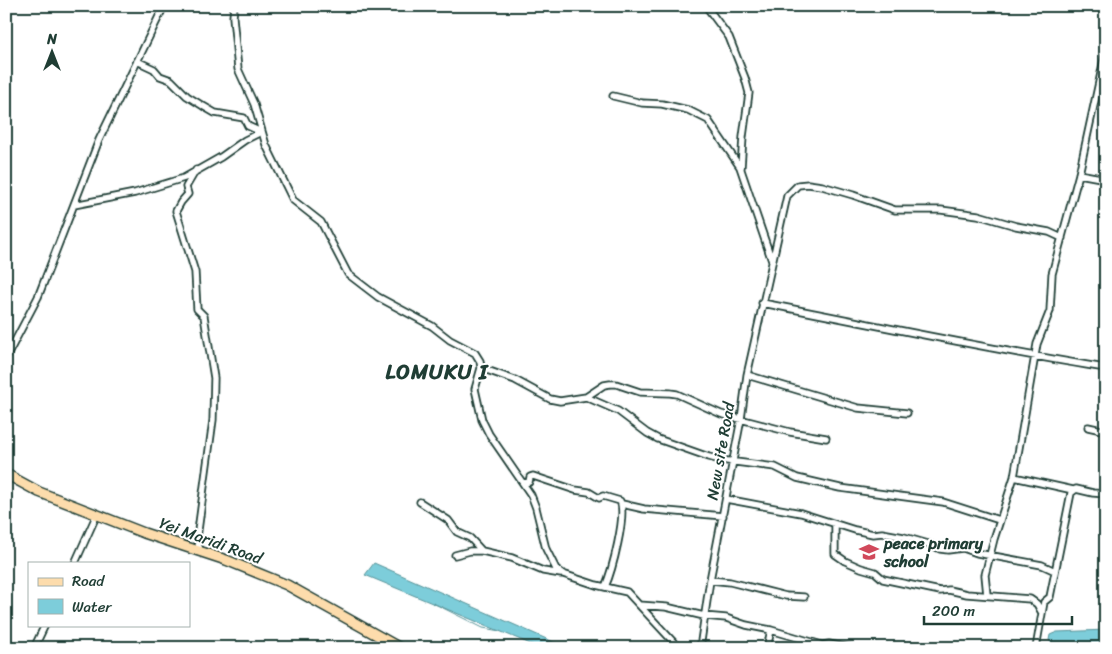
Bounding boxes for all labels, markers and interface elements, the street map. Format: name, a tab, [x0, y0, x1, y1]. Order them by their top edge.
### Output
text: N	[46, 27, 57, 52]
north arrow	[28, 28, 78, 78]
district label: LOMUKU I	[386, 353, 489, 391]
street label: New site Road	[698, 398, 744, 502]
street label: Yei Maridi Road	[155, 508, 268, 573]
place label: peace primary school	[883, 529, 984, 576]
school or university icon: peace primary school	[858, 541, 880, 563]
legend	[28, 562, 190, 626]
text: Road	[72, 568, 105, 594]
text: Water	[72, 594, 112, 620]
scale bar	[924, 594, 1072, 626]
text: 200 m	[932, 598, 976, 624]

